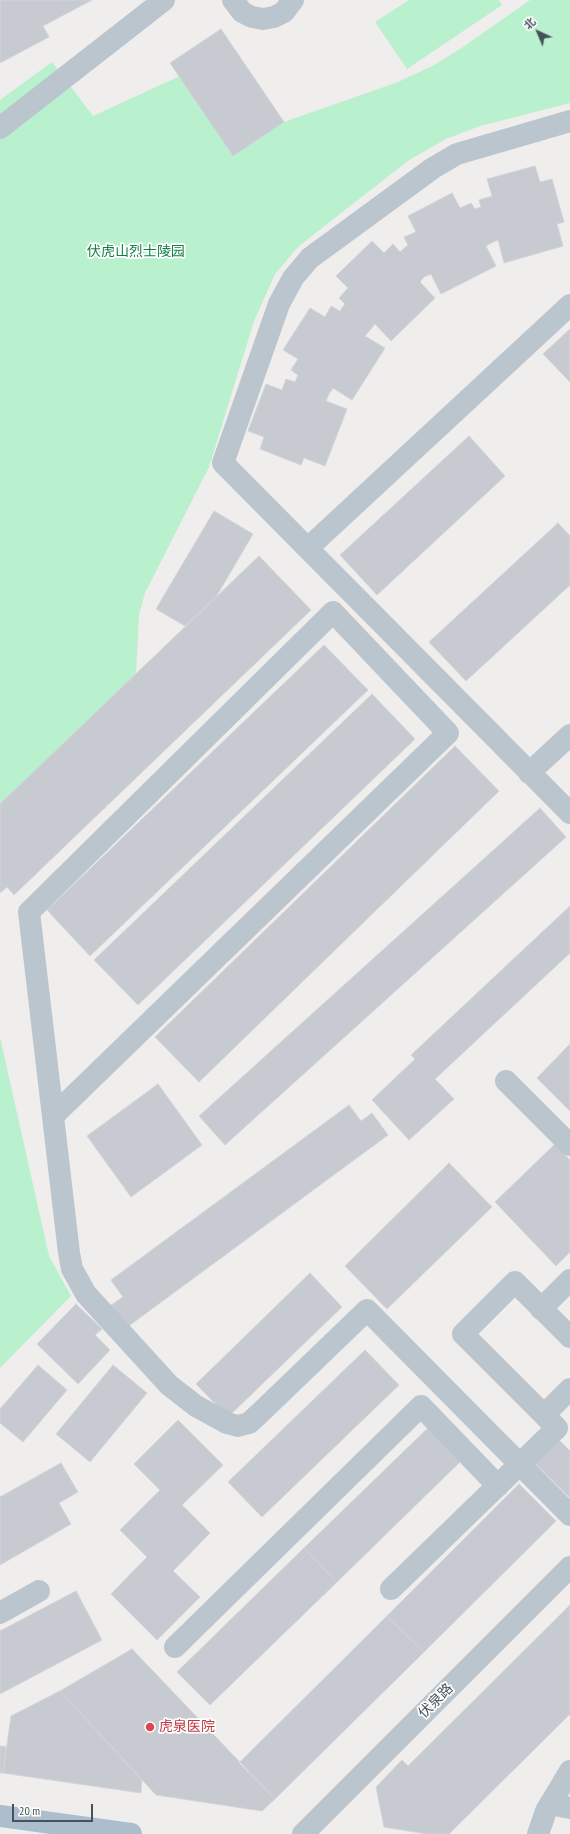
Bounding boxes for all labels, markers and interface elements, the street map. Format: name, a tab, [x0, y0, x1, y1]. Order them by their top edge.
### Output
north arrow	[518, 12, 558, 52]
text: 北	[521, 15, 538, 32]
park label: 伏虎山烈士陵园	[87, 244, 185, 260]
street label: 伏泉路	[415, 1680, 457, 1722]
place label: 虎泉医院	[159, 1719, 215, 1735]
marker: 虎泉医院	[144, 1721, 156, 1733]
scale bar	[14, 1796, 95, 1822]
text: 20 m	[19, 1803, 40, 1818]

